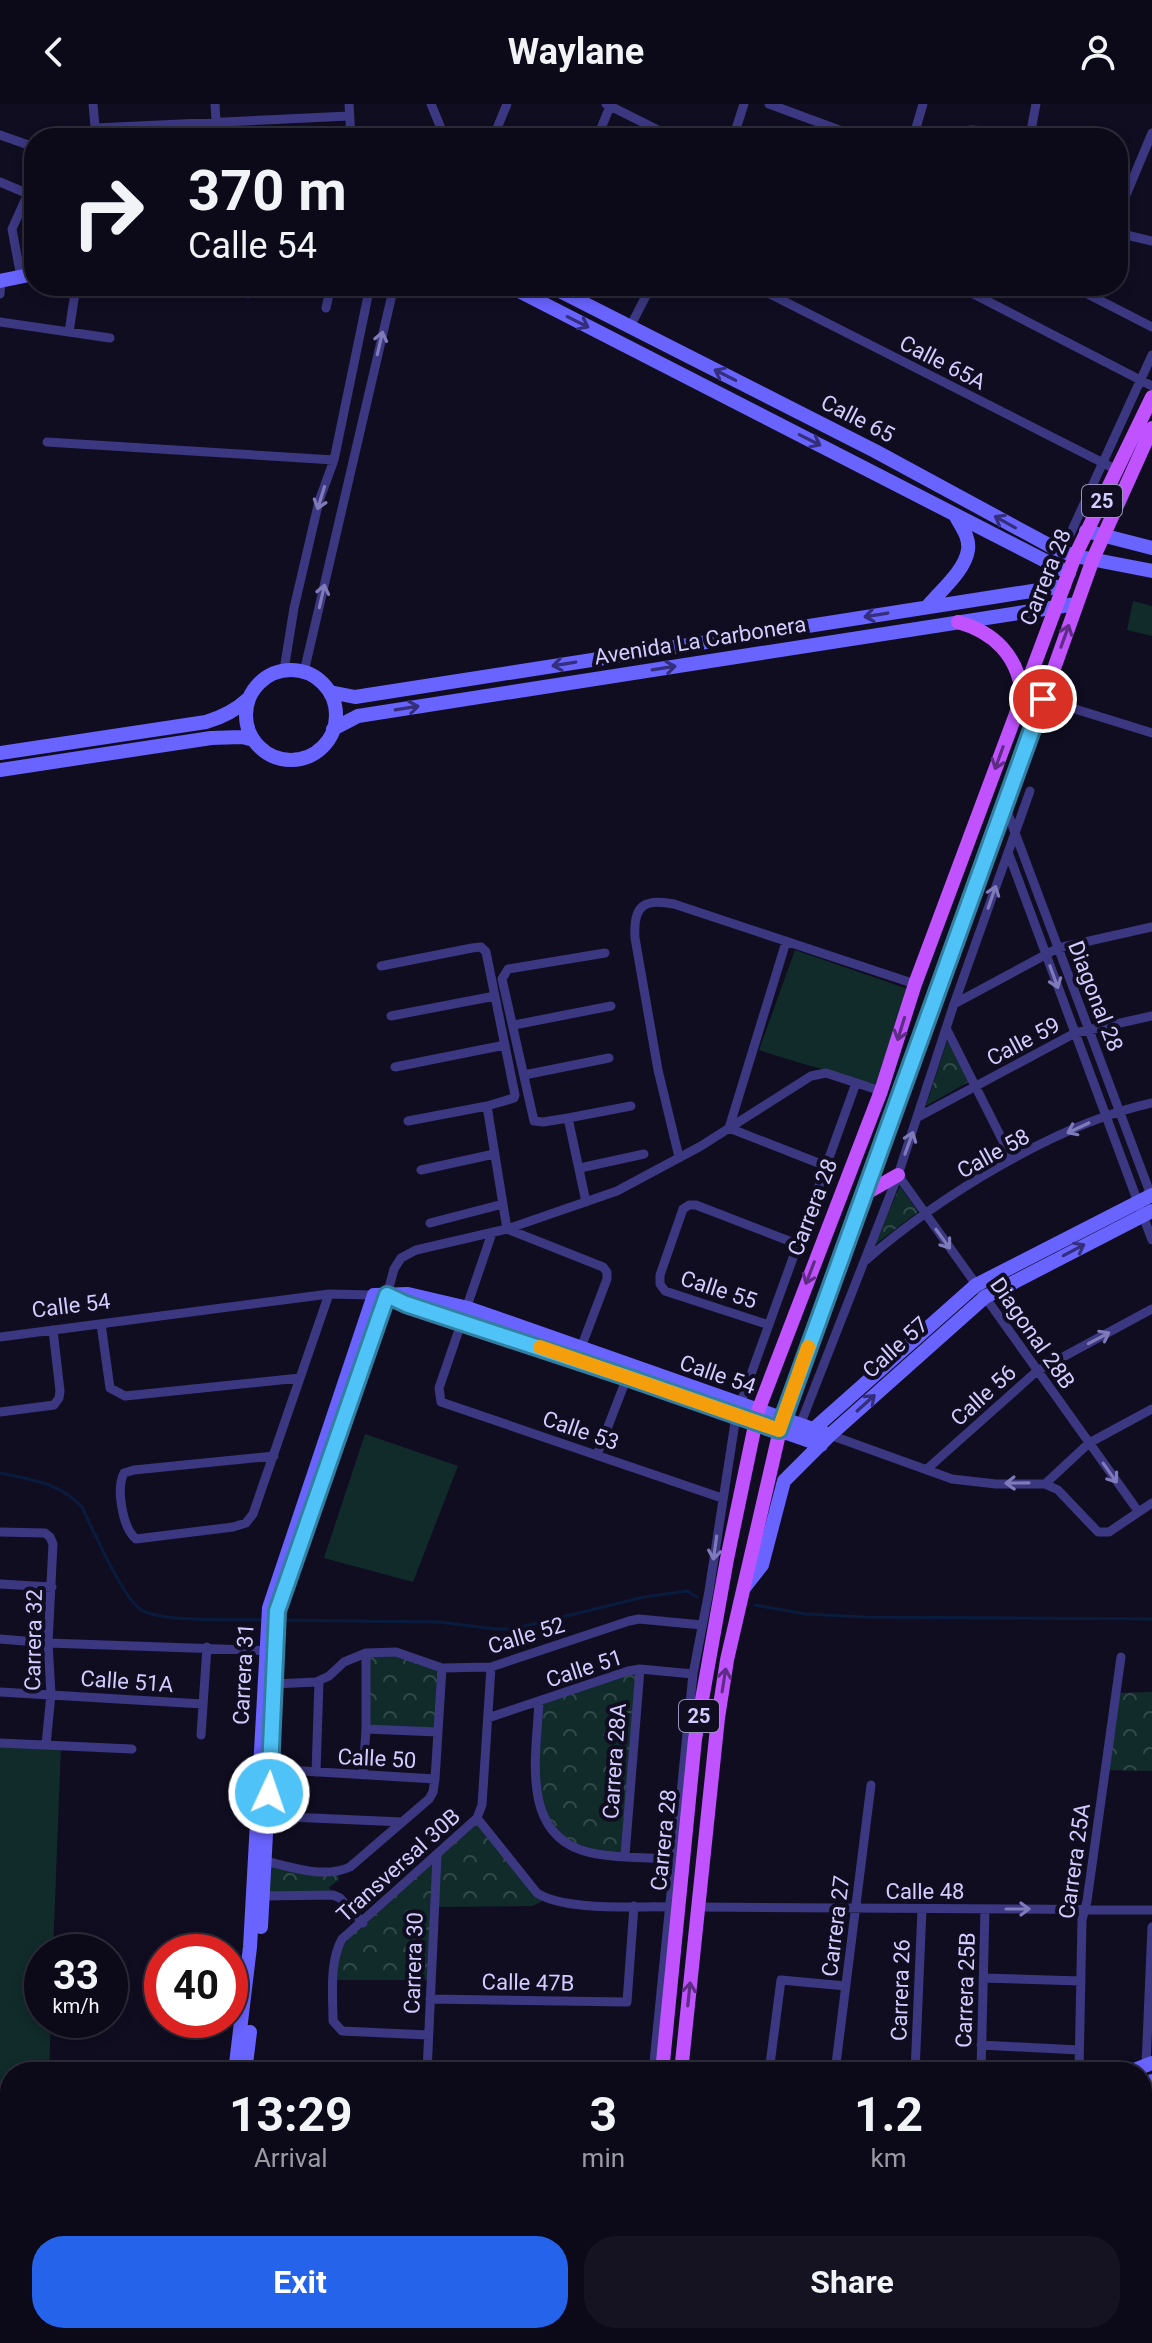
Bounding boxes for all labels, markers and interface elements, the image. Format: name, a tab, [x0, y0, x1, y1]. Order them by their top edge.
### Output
icon: back	[32, 30, 76, 74]
icon: person	[1076, 30, 1120, 74]
text: Waylane	[508, 31, 644, 73]
text: 370 m	[188, 158, 347, 224]
icon: right	[56, 160, 160, 264]
text: Calle 54	[188, 225, 317, 267]
one-way arrow	[566, 314, 590, 330]
street label: Calle 65A	[896, 330, 991, 395]
one-way arrow	[374, 331, 389, 356]
one-way arrow	[714, 367, 738, 383]
street label: Calle 65	[817, 389, 899, 447]
one-way arrow	[798, 433, 822, 448]
one-way arrow	[313, 485, 327, 510]
road number: 25	[1082, 485, 1122, 517]
one-way arrow	[994, 514, 1018, 529]
street label: Carrera 28	[1015, 525, 1076, 629]
one-way arrow	[315, 584, 330, 610]
one-way arrow	[864, 608, 889, 623]
street label: Avenida La Carbonera	[592, 611, 808, 670]
one-way arrow	[1058, 624, 1073, 649]
one-way arrow	[552, 657, 577, 672]
one-way arrow	[651, 660, 677, 675]
pin	[1009, 665, 1077, 733]
icon: arrive	[1021, 677, 1065, 721]
one-way arrow	[394, 700, 420, 715]
one-way arrow	[991, 746, 1005, 770]
one-way arrow	[985, 885, 1000, 910]
street label: Diagonal 28	[1063, 937, 1128, 1055]
one-way arrow	[1048, 965, 1062, 989]
street label: Calle 59	[983, 1012, 1064, 1071]
one-way arrow	[893, 1016, 907, 1041]
one-way arrow	[1067, 1121, 1091, 1136]
street label: Calle 58	[953, 1123, 1034, 1183]
one-way arrow	[903, 1132, 917, 1156]
street label: Carrera 28	[783, 1155, 842, 1259]
one-way arrow	[935, 1227, 951, 1249]
one-way arrow	[1062, 1241, 1085, 1257]
one-way arrow	[802, 1260, 816, 1285]
street label: Calle 55	[677, 1265, 760, 1314]
street label: Diagonal 28B	[985, 1273, 1080, 1394]
street label: Calle 54	[30, 1288, 112, 1323]
street label: Calle 57	[858, 1312, 933, 1383]
one-way arrow	[1087, 1329, 1110, 1345]
street label: Calle 54	[676, 1350, 759, 1399]
street label: Calle 56	[946, 1360, 1021, 1431]
one-way arrow	[856, 1394, 876, 1412]
street label: Calle 53	[539, 1406, 622, 1455]
one-way arrow	[1102, 1461, 1119, 1483]
one-way arrow	[1004, 1475, 1031, 1491]
one-way arrow	[707, 1535, 722, 1560]
street label: Carrera 32	[20, 1589, 47, 1691]
street label: Calle 52	[485, 1612, 568, 1659]
street label: Carrera 31	[228, 1623, 259, 1726]
street label: Calle 51	[543, 1644, 626, 1693]
street label: Calle 51A	[80, 1666, 175, 1697]
one-way arrow	[717, 1668, 732, 1694]
road number: 25	[679, 1700, 719, 1732]
street label: Carrera 28A	[598, 1702, 631, 1820]
street label: Calle 50	[337, 1744, 417, 1773]
position arrow	[227, 1751, 311, 1835]
street label: Carrera 28	[646, 1788, 681, 1892]
street label: Carrera 25A	[1054, 1801, 1095, 1920]
street label: Transversal 30B	[332, 1804, 465, 1927]
street label: Carrera 27	[817, 1874, 854, 1978]
street label: Calle 48	[886, 1879, 964, 1904]
one-way arrow	[1004, 1901, 1031, 1917]
street label: Carrera 30	[399, 1912, 428, 2014]
street label: Carrera 25B	[951, 1932, 980, 2048]
speed limit sign: 40	[144, 1934, 248, 2038]
street label: Carrera 26	[886, 1939, 915, 2041]
text: 33	[53, 1952, 99, 1999]
street label: Calle 47B	[482, 1969, 574, 1996]
one-way arrow	[682, 1981, 697, 2008]
text: km/h	[53, 1994, 99, 2018]
text: 13:29	[229, 2086, 353, 2143]
text: 3	[590, 2086, 617, 2143]
text: 1.2	[854, 2086, 923, 2143]
text: Arrival	[254, 2143, 328, 2173]
text: min	[582, 2143, 625, 2173]
text: km	[871, 2143, 907, 2173]
button: Exit	[32, 2236, 568, 2328]
button: Share	[584, 2236, 1120, 2328]

